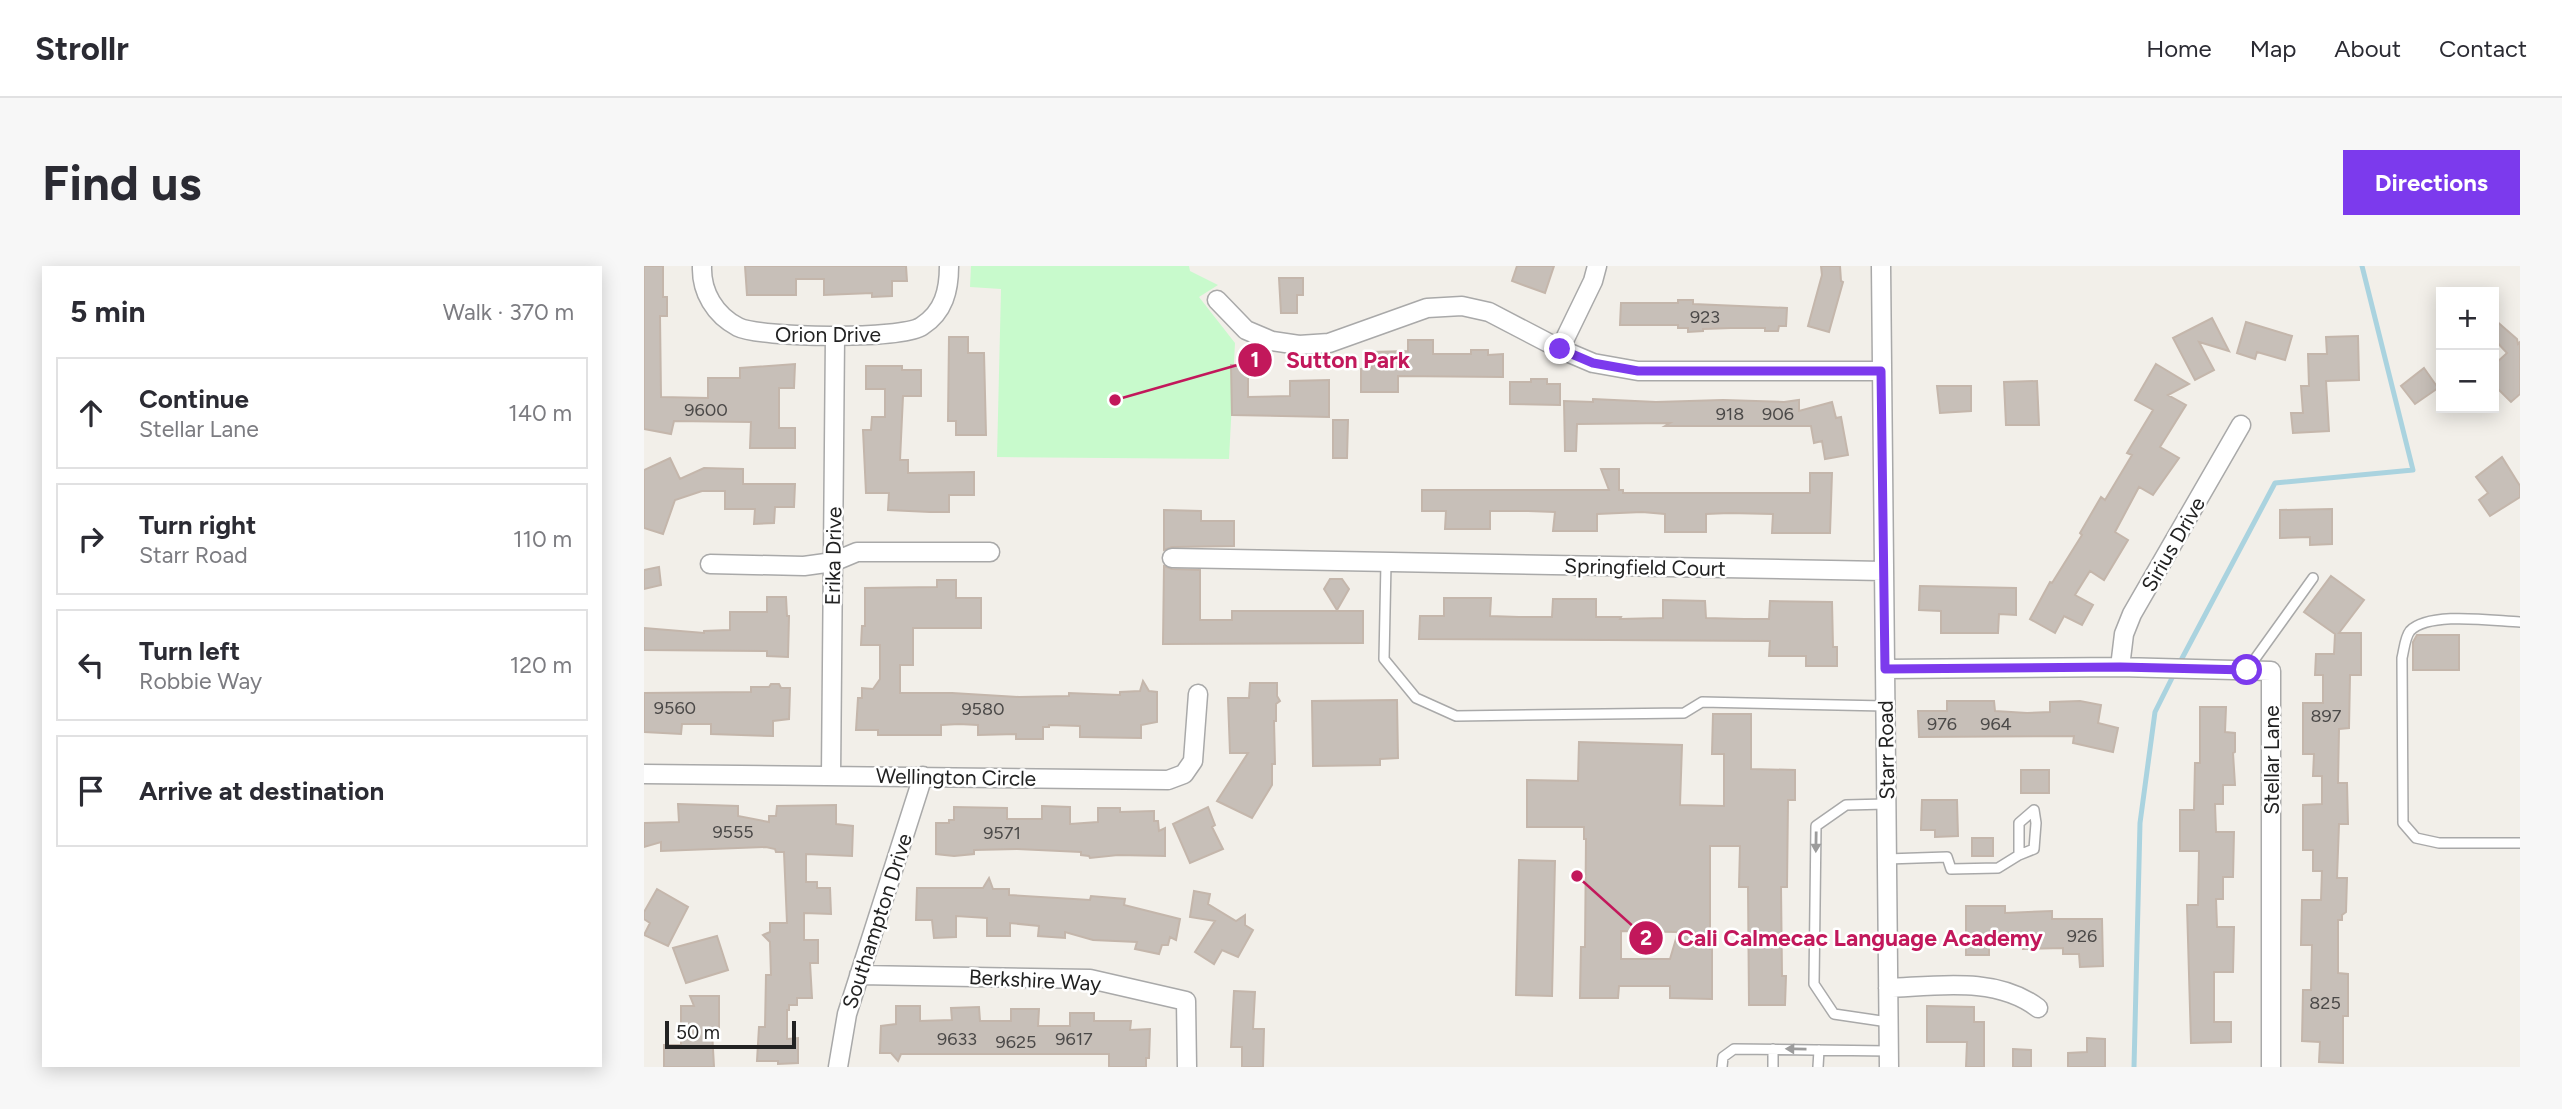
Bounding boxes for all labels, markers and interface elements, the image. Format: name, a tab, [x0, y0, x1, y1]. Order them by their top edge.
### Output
text: Strollr	[35, 29, 129, 68]
text: Home	[2146, 34, 2212, 63]
text: Map	[2250, 34, 2296, 63]
text: About	[2334, 34, 2401, 63]
text: Contact	[2439, 34, 2527, 63]
button: Directions	[2343, 150, 2520, 215]
text: Find us	[42, 153, 201, 212]
map controls	[2436, 287, 2499, 413]
button: +	[2436, 287, 2499, 350]
text: 5 min	[70, 293, 146, 330]
text: Walk · 370 m	[443, 298, 574, 326]
house number: 923	[1690, 306, 1720, 328]
street label: Orion Drive	[775, 322, 881, 347]
route end	[1544, 333, 1575, 364]
callout: Sutton Park	[1237, 338, 1424, 382]
text: Sutton Park	[1286, 346, 1411, 374]
text: 1	[1251, 347, 1259, 372]
button: −	[2436, 350, 2499, 413]
text: Continue	[139, 383, 249, 415]
icon: ahead	[72, 394, 110, 432]
text: 140 m	[508, 399, 572, 427]
house number: 9600	[684, 399, 728, 421]
house number: 918	[1716, 403, 1744, 425]
house number: 906	[1762, 403, 1794, 425]
text: Stellar Lane	[139, 415, 259, 443]
street label: Sirius Drive	[2136, 492, 2210, 596]
street label: Erika Drive	[820, 506, 846, 606]
text: Turn right	[139, 509, 256, 541]
icon: right	[72, 520, 110, 558]
text: 110 m	[513, 525, 572, 553]
text: Starr Road	[139, 541, 248, 569]
street label: Springfield Court	[1564, 553, 1726, 581]
text: Turn left	[139, 635, 240, 667]
icon: left	[72, 646, 110, 684]
text: 120 m	[510, 651, 572, 679]
route start	[2231, 654, 2262, 685]
text: Robbie Way	[139, 667, 262, 695]
house number: 9560	[654, 697, 696, 719]
house number: 9580	[961, 698, 1005, 720]
street label: Starr Road	[1873, 700, 1899, 800]
street label: Stellar Lane	[2259, 705, 2284, 815]
house number: 897	[2311, 705, 2342, 727]
house number: 976	[1927, 713, 1957, 735]
house number: 964	[1980, 713, 2012, 735]
street label: Wellington Circle	[876, 763, 1036, 791]
icon: arrive	[72, 772, 110, 810]
text: Arrive at destination	[139, 775, 384, 807]
house number: 9555	[712, 821, 754, 843]
house number: 9571	[983, 822, 1021, 844]
street label: Southampton Drive	[837, 830, 917, 1012]
one-way arrow	[1810, 831, 1822, 853]
callout: Cali Calmecac Language Academy	[1629, 916, 2057, 960]
text: Cali Calmecac Language Academy	[1677, 924, 2044, 952]
text: 2	[1640, 925, 1652, 950]
house number: 926	[2067, 925, 2097, 947]
street label: Berkshire Way	[968, 964, 1102, 996]
house number: 825	[2309, 992, 2341, 1014]
scale bar	[665, 1018, 796, 1050]
text: 50 m	[676, 1021, 720, 1044]
house number: 9633	[937, 1028, 977, 1050]
house number: 9617	[1055, 1028, 1093, 1050]
house number: 9625	[996, 1031, 1036, 1053]
one-way arrow	[1785, 1044, 1807, 1055]

